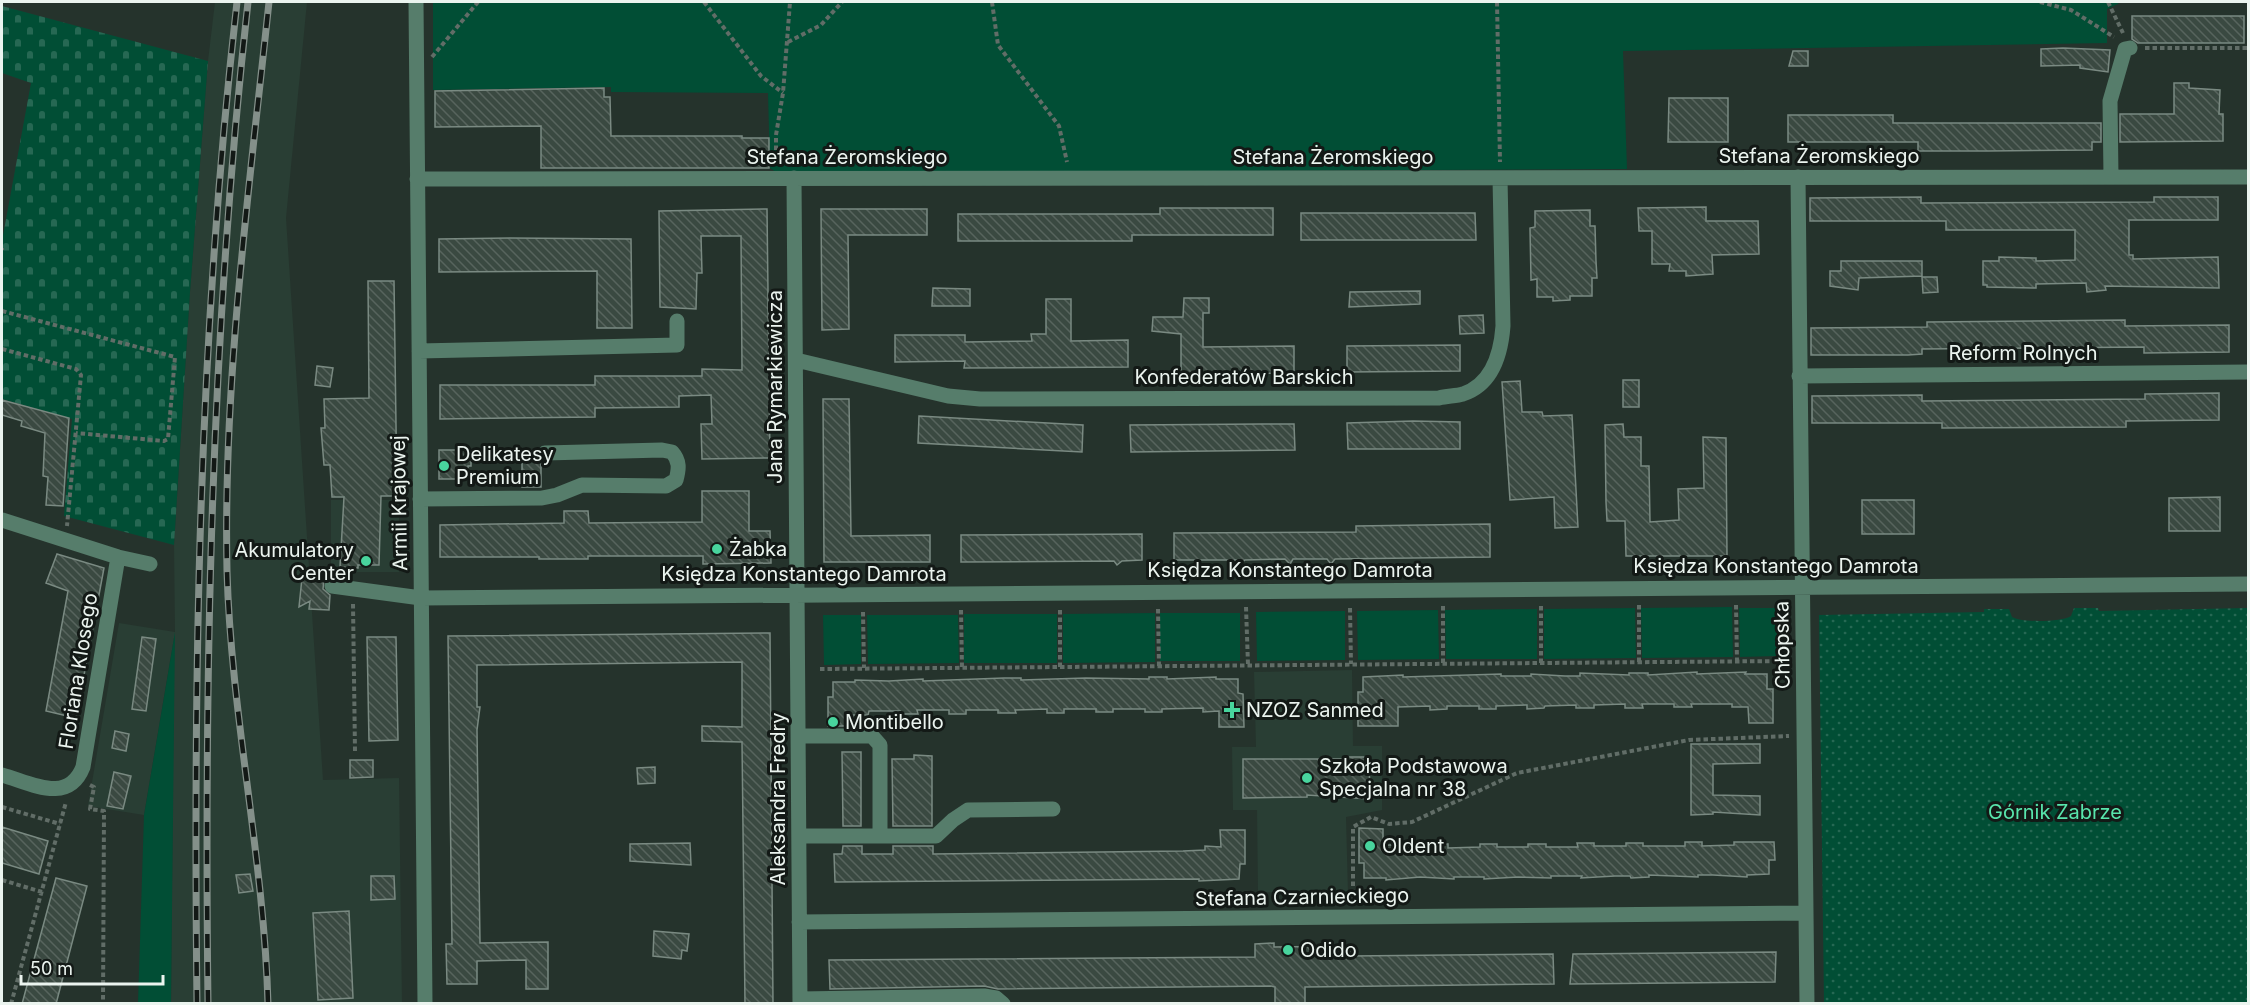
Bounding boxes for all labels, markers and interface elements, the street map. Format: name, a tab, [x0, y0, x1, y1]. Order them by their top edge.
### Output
street label: Stefana Żeromskiego	[1718, 143, 1920, 168]
street label: Stefana Żeromskiego	[746, 144, 948, 169]
street label: Stefana Żeromskiego	[1232, 144, 1434, 169]
street label: Jana Rymarkiewicza	[763, 290, 787, 484]
street label: Reform Rolnych	[1948, 341, 2098, 365]
street label: Konfederatów Barskich	[1134, 365, 1354, 389]
street label: Armii Krajowej	[386, 435, 412, 571]
place label: Delikatesy Premium	[456, 442, 554, 489]
marker: Delikatesy Premium	[437, 459, 451, 473]
place label: Żabka	[729, 536, 787, 561]
place label: Akumulatory Center	[235, 538, 354, 585]
marker: Żabka	[710, 542, 724, 556]
marker: Akumulatory Center	[359, 554, 373, 568]
street label: Księdza Konstantego Damrota	[1633, 554, 1919, 578]
street label: Księdza Konstantego Damrota	[1147, 558, 1433, 582]
street label: Księdza Konstantego Damrota	[661, 562, 947, 586]
street label: Floriana Klosego	[54, 591, 102, 751]
street label: Chłopska	[1769, 601, 1795, 689]
place label: NZOZ Sanmed	[1246, 698, 1384, 722]
marker: NZOZ Sanmed	[1223, 701, 1241, 719]
place label: Montibello	[845, 710, 944, 734]
street label: Aleksandra Fredry	[766, 713, 790, 885]
marker: Montibello	[826, 715, 840, 729]
place label: Szkoła Podstawowa Specjalna nr 38	[1319, 754, 1508, 801]
marker: Szkoła Podstawowa Specjalna nr 38	[1300, 771, 1314, 785]
park label: Górnik Zabrze	[1988, 800, 2122, 824]
place label: Oldent	[1382, 834, 1445, 858]
marker: Oldent	[1363, 839, 1377, 853]
street label: Stefana Czarnieckiego	[1195, 883, 1409, 911]
place label: Odido	[1300, 938, 1357, 962]
marker: Odido	[1281, 943, 1295, 957]
scale bar	[21, 948, 164, 986]
text: 50 m	[30, 958, 73, 979]

